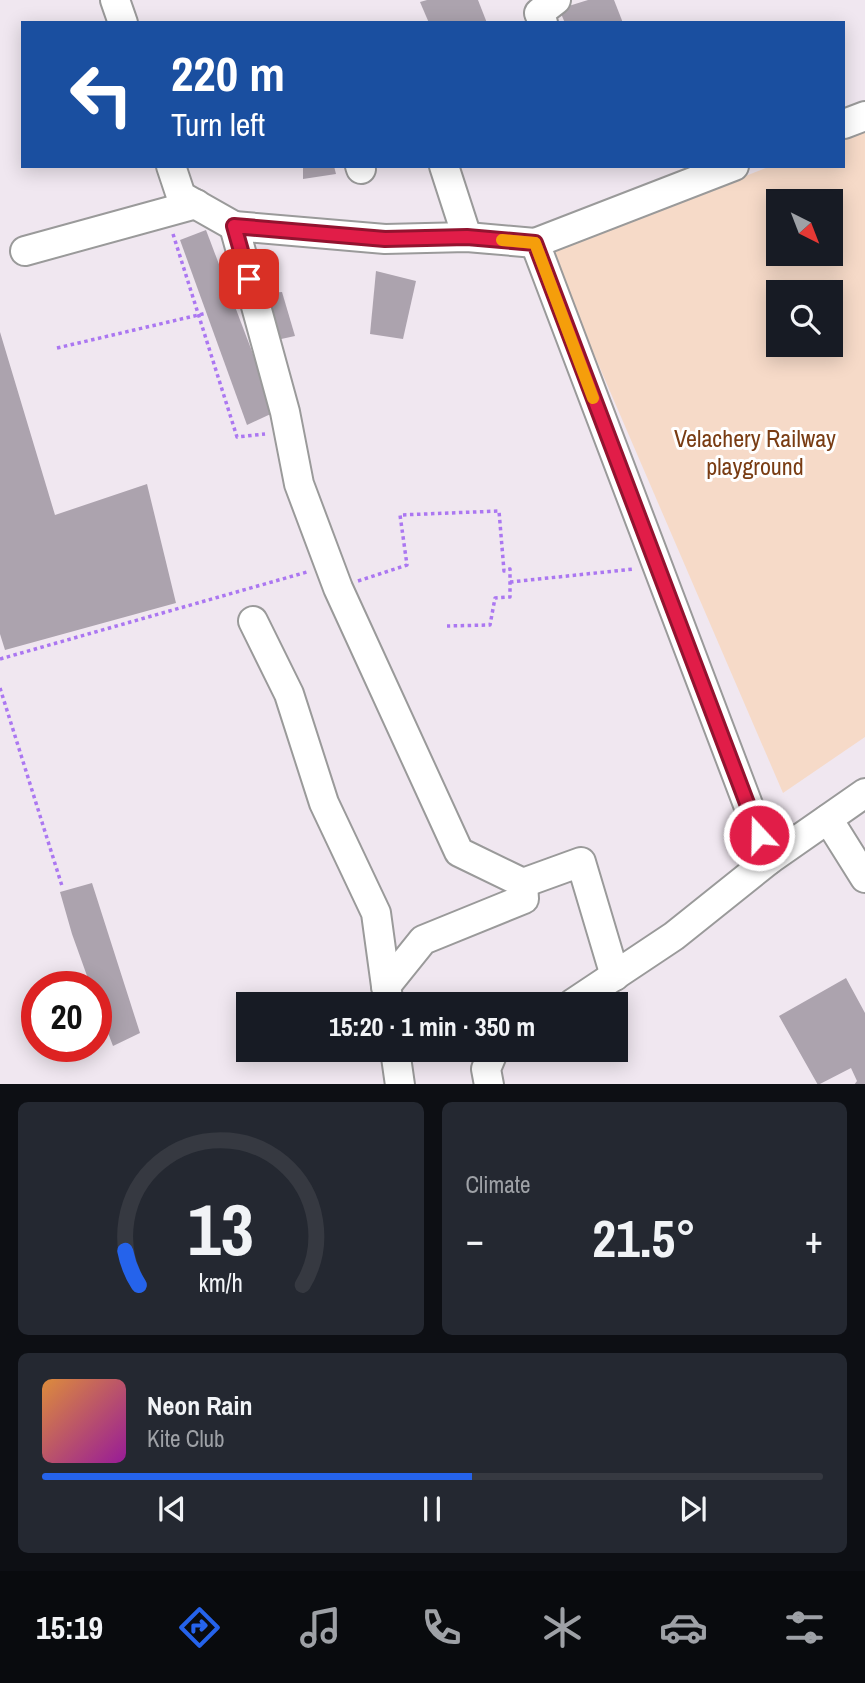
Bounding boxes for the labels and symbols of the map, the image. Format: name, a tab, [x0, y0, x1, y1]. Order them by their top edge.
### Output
north arrow	[766, 189, 844, 266]
pin	[219, 249, 279, 309]
park label: Velachery Railway playground	[674, 422, 836, 482]
position arrow	[722, 798, 796, 872]
speed limit sign: 20	[21, 971, 112, 1062]

